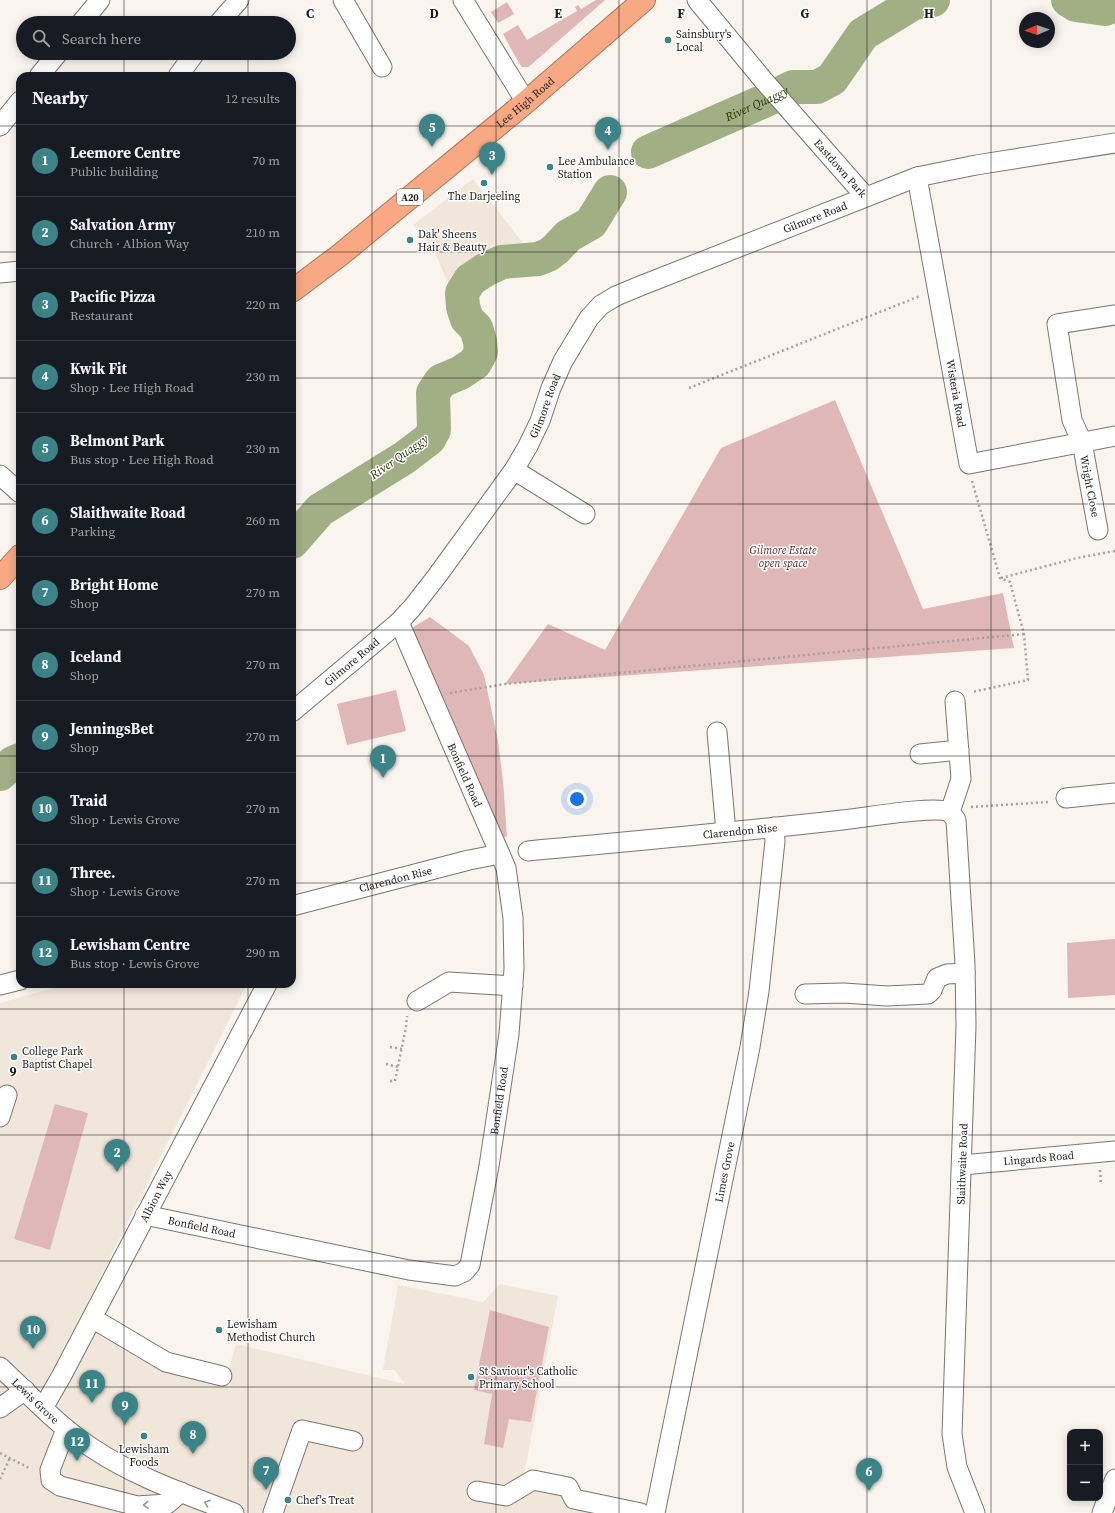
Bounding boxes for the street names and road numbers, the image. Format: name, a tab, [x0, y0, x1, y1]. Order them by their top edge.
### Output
street label: Lee High Road	[493, 73, 558, 132]
street label: Eastdown Park	[810, 136, 871, 202]
road number: A20	[397, 189, 423, 205]
street label: Gilmore Road	[781, 198, 850, 237]
street label: Wisteria Road	[942, 358, 969, 429]
street label: Gilmore Road	[526, 371, 565, 441]
street label: Wright Close	[1076, 454, 1103, 519]
street label: Gilmore Road	[321, 634, 383, 690]
street label: Bonfield Road	[444, 741, 486, 810]
street label: Clarendon Rise	[702, 820, 779, 843]
street label: Clarendon Rise	[358, 863, 434, 896]
street label: Bonfield Road	[487, 1065, 512, 1136]
street label: Slaithwaite Road	[954, 1122, 971, 1205]
street label: Limes Grove	[711, 1140, 739, 1204]
street label: Lingards Road	[1003, 1148, 1075, 1169]
street label: Albion Way	[137, 1168, 176, 1225]
street label: Bonfield Road	[166, 1213, 238, 1242]
street label: Lewis Grove	[8, 1375, 62, 1428]

